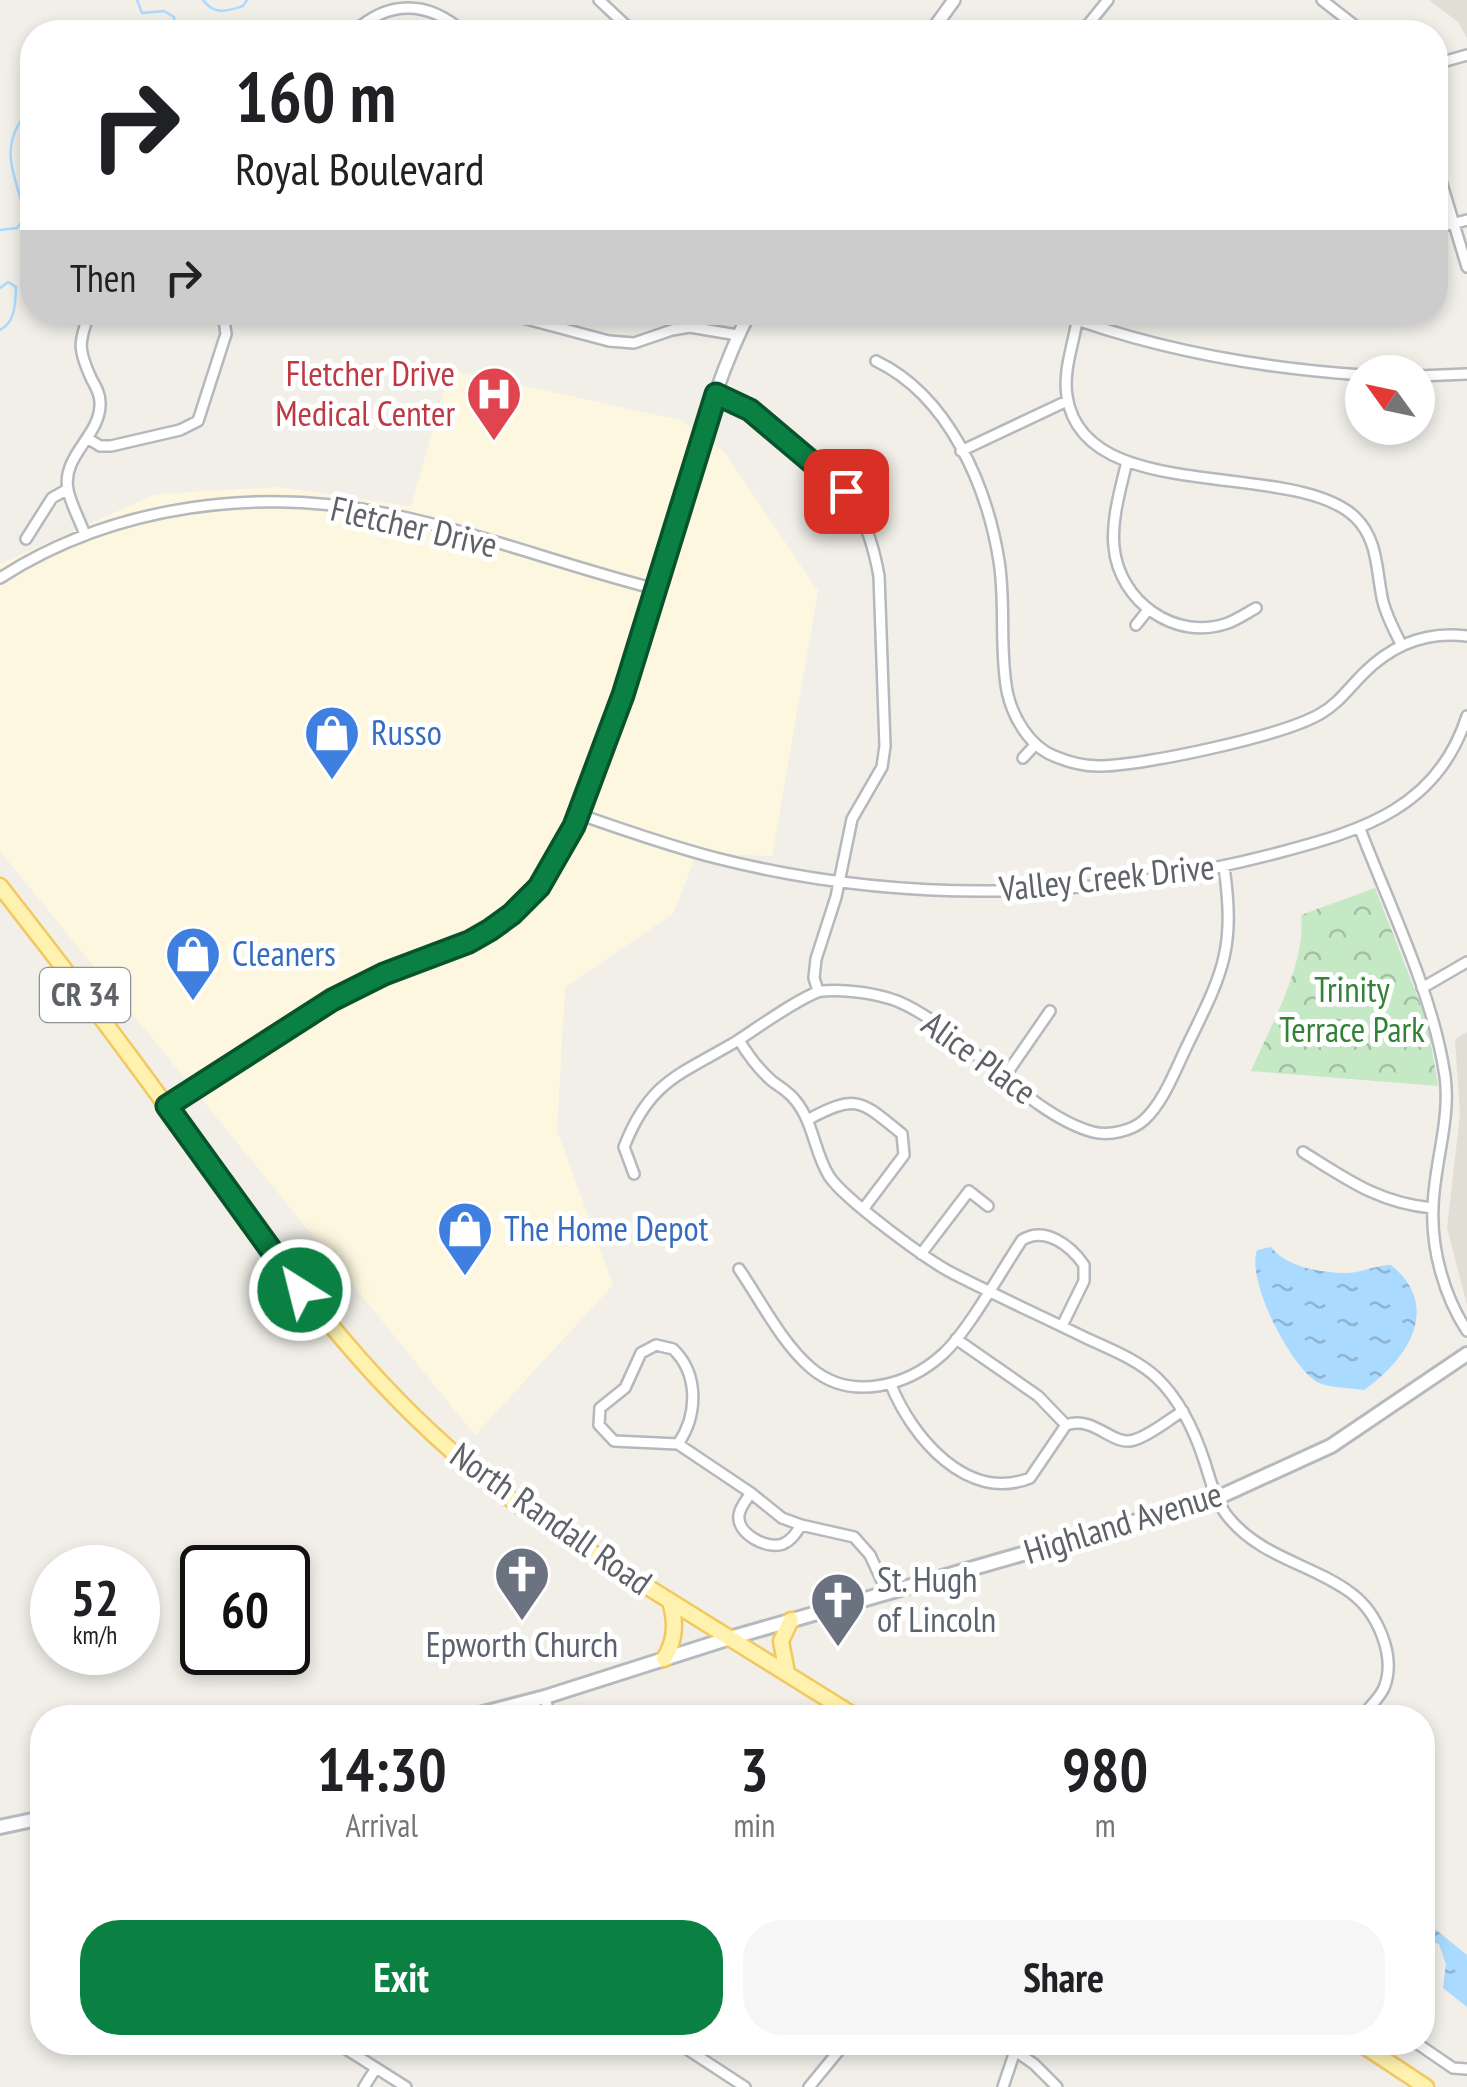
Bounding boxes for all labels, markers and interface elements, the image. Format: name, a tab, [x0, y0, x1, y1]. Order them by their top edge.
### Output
text: 160 m	[235, 51, 396, 141]
icon: right	[70, 60, 200, 190]
text: Royal Boulevard	[235, 139, 485, 197]
icon: right	[156, 250, 211, 305]
text: Then	[70, 253, 136, 302]
place label: Fletcher Drive Medical Center	[275, 350, 455, 436]
north arrow	[1345, 355, 1435, 445]
map controls	[1345, 355, 1435, 445]
hospital icon: Fletcher Drive Medical Center	[464, 364, 524, 443]
pin	[804, 449, 889, 534]
icon: arrive	[819, 464, 874, 519]
street label: Fletcher Drive	[327, 485, 502, 567]
shop icon: Russo	[302, 703, 362, 782]
place label: Russo	[371, 709, 442, 755]
street label: Valley Creek Drive	[996, 843, 1217, 911]
shop icon: Cleaners	[163, 924, 223, 1003]
place label: Cleaners	[232, 930, 336, 976]
park label: Trinity Terrace Park	[1279, 966, 1425, 1052]
road number: CR 34	[40, 968, 130, 1022]
street label: Alice Place	[913, 1000, 1046, 1114]
shop icon: The Home Depot	[435, 1199, 495, 1278]
place label: The Home Depot	[504, 1205, 709, 1251]
position arrow	[248, 1238, 352, 1342]
street label: North Randall Road	[442, 1432, 661, 1605]
street label: Highland Avenue	[1018, 1470, 1227, 1574]
church icon: Epworth Church	[492, 1544, 552, 1623]
speed limit sign: 60	[180, 1545, 310, 1675]
place label: St. Hugh of Lincoln	[877, 1556, 996, 1642]
text: 52	[71, 1565, 119, 1630]
church icon: St. Hugh of Lincoln	[808, 1570, 868, 1649]
text: km/h	[73, 1619, 117, 1651]
place label: Epworth Church	[426, 1621, 618, 1667]
text: 14:30	[317, 1730, 447, 1808]
text: 3	[740, 1730, 769, 1808]
text: 980	[1062, 1730, 1148, 1808]
text: Arrival	[346, 1804, 418, 1846]
text: min	[733, 1804, 775, 1846]
text: m	[1095, 1804, 1116, 1846]
button: Exit	[80, 1920, 723, 2035]
button: Share	[743, 1920, 1385, 2035]

